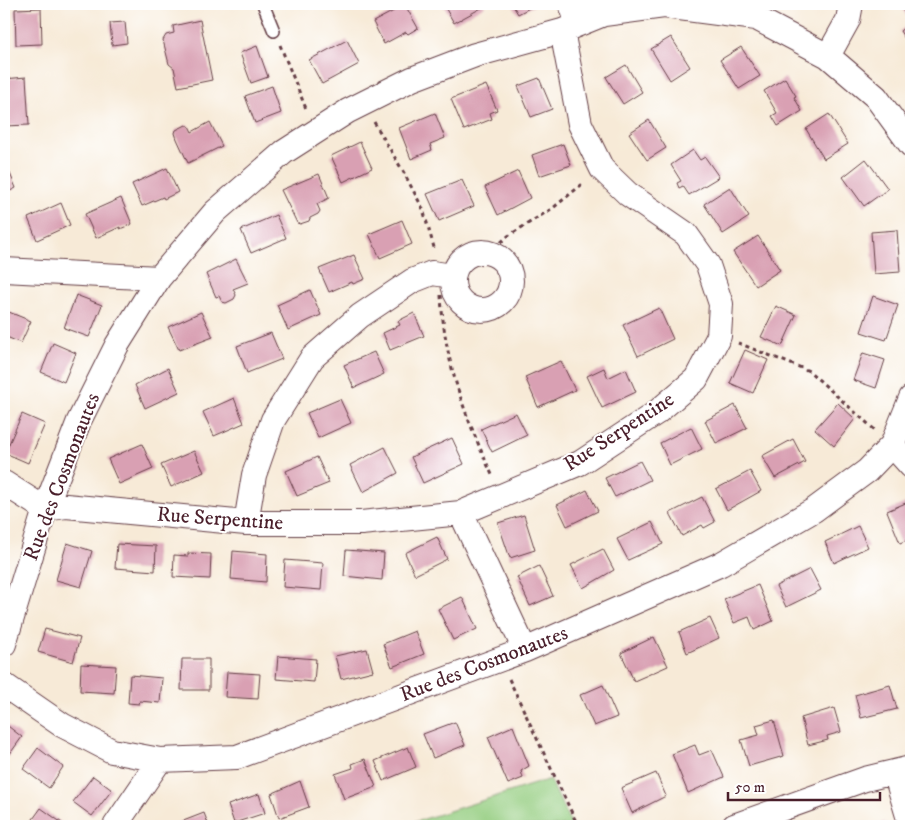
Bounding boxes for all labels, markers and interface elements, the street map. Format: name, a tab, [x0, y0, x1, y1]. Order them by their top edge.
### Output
street label: Rue Serpentine	[559, 386, 679, 477]
street label: Rue des Cosmonautes	[18, 389, 106, 565]
street label: Rue Serpentine	[156, 502, 284, 536]
street label: Rue des Cosmonautes	[396, 620, 572, 708]
scale bar	[728, 770, 880, 802]
text: 50 m	[735, 778, 765, 797]

